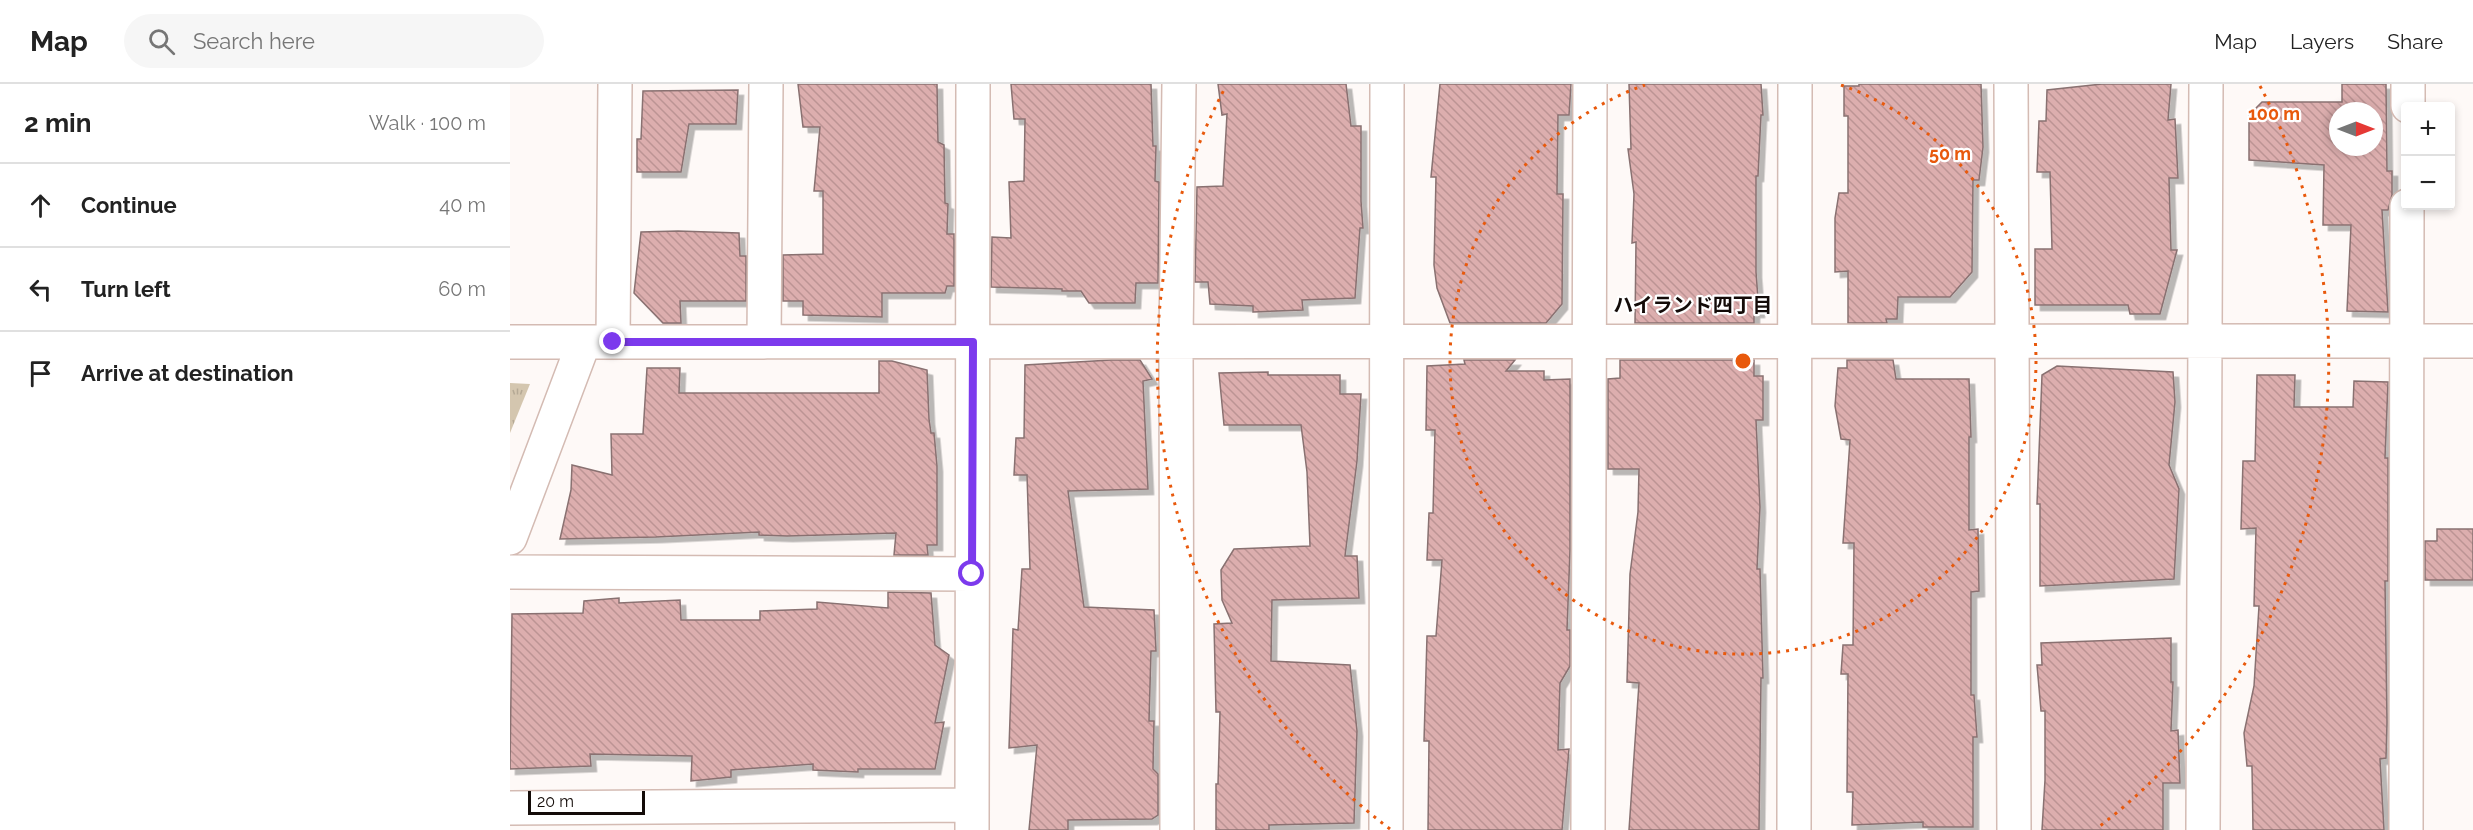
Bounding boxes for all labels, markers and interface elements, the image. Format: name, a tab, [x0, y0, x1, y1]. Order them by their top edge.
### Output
search box	[124, 14, 544, 68]
text: Map	[30, 25, 88, 58]
icon: search	[145, 25, 178, 58]
text: Search here	[193, 28, 315, 54]
text: Map	[2214, 29, 2257, 54]
text: Layers	[2290, 29, 2354, 54]
text: Share	[2387, 29, 2443, 54]
north arrow	[2329, 102, 2383, 156]
map controls	[2401, 102, 2455, 210]
button: +	[2401, 102, 2455, 156]
text: 100 m	[2248, 103, 2300, 124]
text: 2 min	[24, 108, 91, 138]
text: Walk · 100 m	[369, 111, 486, 135]
text: 50 m	[1929, 143, 1971, 164]
button: −	[2401, 156, 2455, 210]
icon: ahead	[24, 189, 57, 222]
text: Continue	[81, 192, 177, 218]
text: 40 m	[439, 193, 486, 217]
icon: left	[24, 273, 57, 306]
text: Turn left	[81, 276, 171, 302]
text: 60 m	[438, 277, 486, 301]
district label: ハイランド四丁目	[1613, 293, 1773, 317]
route end	[599, 328, 625, 354]
centre of rings	[1733, 351, 1753, 371]
icon: arrive	[24, 357, 57, 390]
text: Arrive at destination	[81, 360, 294, 386]
route start	[958, 560, 984, 586]
scale bar	[528, 788, 645, 816]
text: 20 m	[537, 792, 574, 811]

